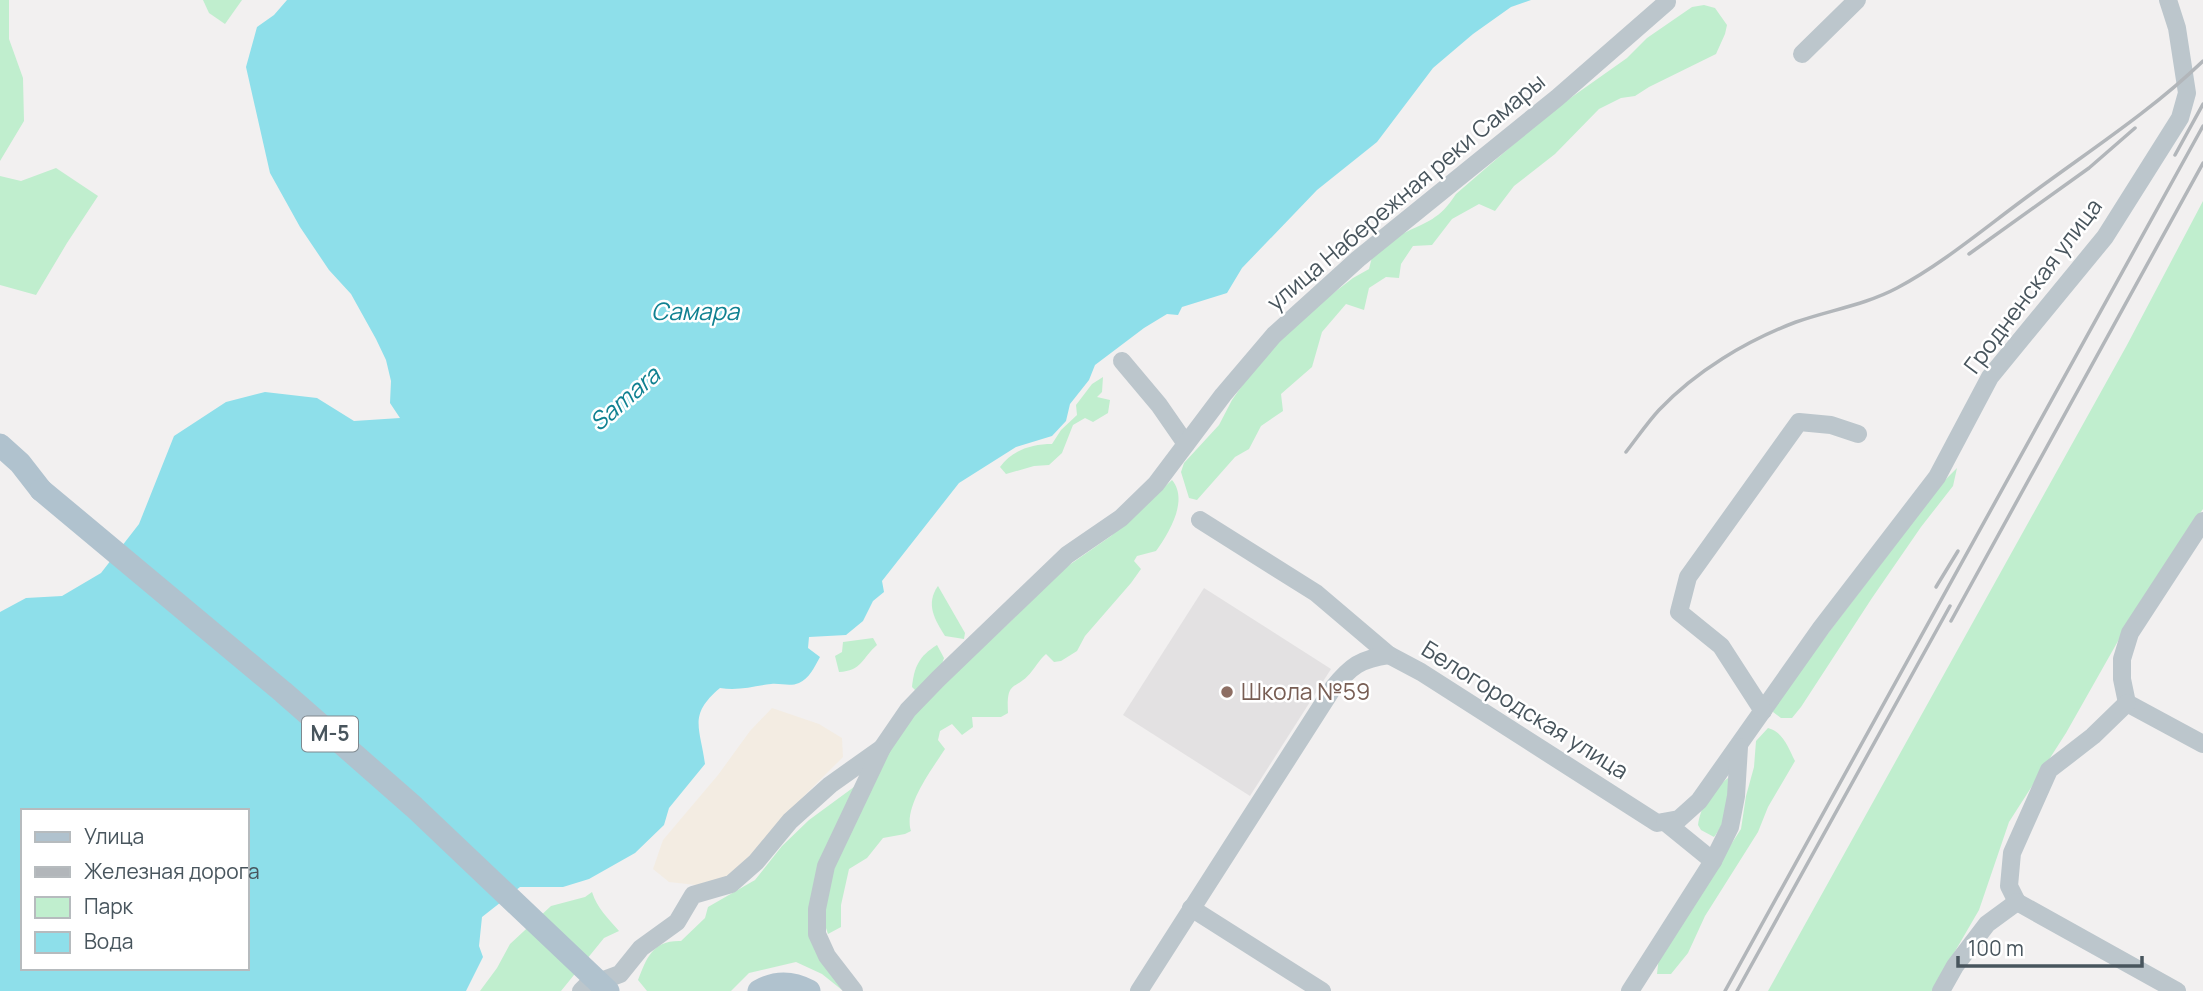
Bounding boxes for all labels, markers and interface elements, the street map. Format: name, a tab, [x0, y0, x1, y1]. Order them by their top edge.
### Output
street label: улица Набережная реки Самары	[1259, 65, 1551, 317]
street label: Гродненская улица	[1956, 191, 2109, 380]
water label: Самара	[651, 294, 741, 327]
water label: Samara	[582, 357, 668, 438]
street label: Белогородская улица	[1416, 632, 1635, 786]
place label: Школа №59	[1241, 675, 1370, 707]
marker: Школа №59	[1219, 684, 1235, 700]
road number: М-5	[302, 716, 358, 752]
legend	[21, 809, 248, 970]
text: Улица	[84, 822, 144, 850]
text: Железная дорога	[84, 857, 260, 885]
text: Парк	[84, 892, 134, 920]
scale bar	[1958, 925, 2142, 969]
text: Вода	[84, 927, 134, 955]
text: 100 m	[1968, 934, 2024, 962]

